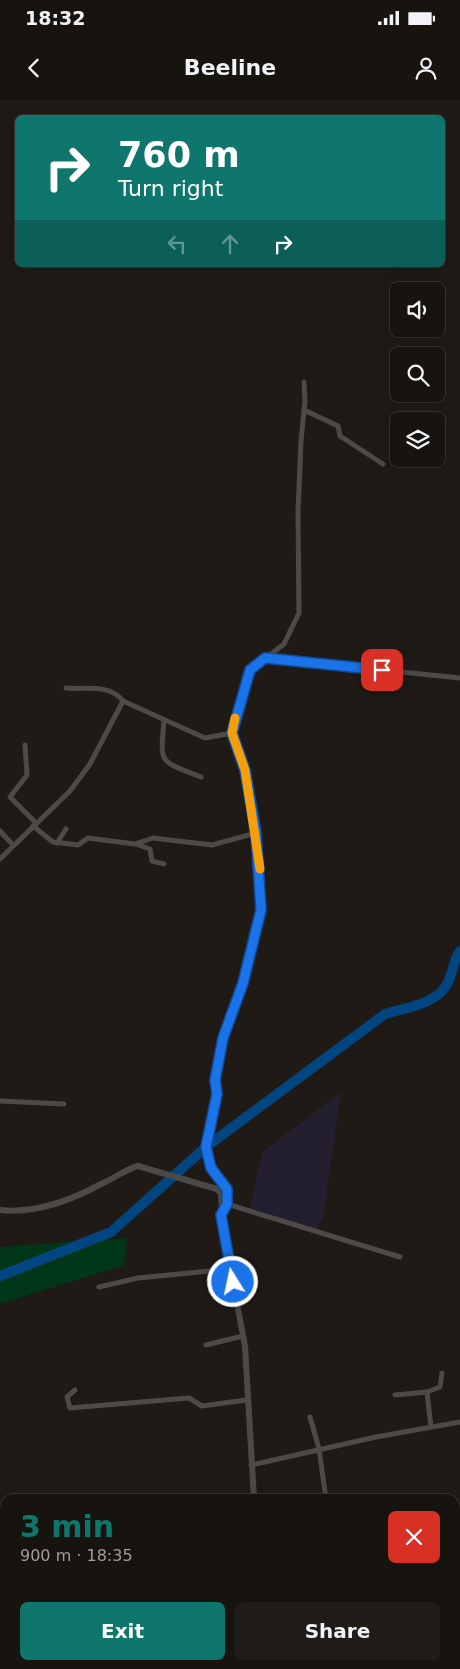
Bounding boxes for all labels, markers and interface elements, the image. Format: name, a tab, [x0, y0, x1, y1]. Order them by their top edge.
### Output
text: 18:32	[25, 7, 85, 29]
icon: back	[20, 54, 48, 82]
icon: person	[412, 54, 440, 82]
text: Beeline	[184, 55, 276, 80]
icon: right	[35, 135, 100, 200]
text: 760 m	[118, 135, 240, 175]
text: Turn right	[118, 176, 223, 201]
icon: left	[163, 230, 191, 258]
icon: ahead	[216, 230, 244, 258]
icon: right	[269, 230, 297, 258]
map controls	[390, 282, 445, 467]
button: sound	[390, 282, 445, 337]
button: search	[390, 347, 445, 402]
button: layers	[390, 412, 445, 467]
pin	[361, 649, 403, 691]
icon: arrive	[368, 656, 396, 684]
position arrow	[206, 1255, 258, 1307]
text: 3 min	[20, 1509, 114, 1544]
button: close	[388, 1511, 440, 1563]
text: 900 m · 18:35	[20, 1546, 133, 1565]
button: Exit	[20, 1602, 225, 1660]
button: Share	[235, 1602, 440, 1660]

